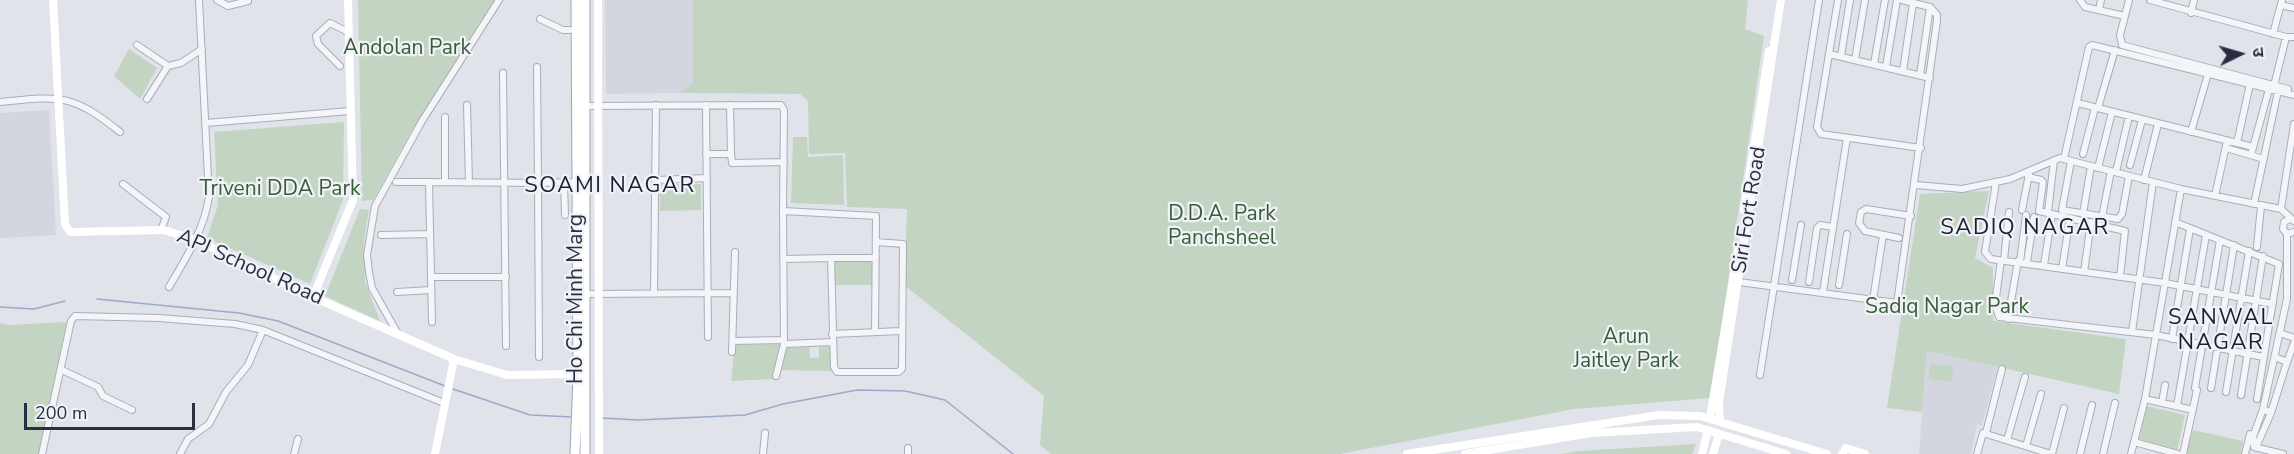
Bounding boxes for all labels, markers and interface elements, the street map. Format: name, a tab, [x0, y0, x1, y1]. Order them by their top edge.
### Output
north arrow	[2210, 24, 2270, 84]
park label: Andolan Park	[343, 36, 471, 62]
text: उ	[2247, 47, 2269, 58]
street label: Siri Fort Road	[1728, 145, 1772, 275]
district label: SOAMI NAGAR	[524, 174, 696, 200]
park label: Triveni DDA Park	[199, 177, 361, 203]
park label: D.D.A. Park Panchsheel	[1168, 202, 1276, 252]
street label: Ho Chi Minh Marg	[564, 214, 590, 384]
district label: SADIQ NAGAR	[1940, 216, 2110, 242]
street label: APJ School Road	[173, 224, 327, 312]
park label: Sadiq Nagar Park	[1865, 295, 2029, 321]
district label: SANWAL NAGAR	[2168, 306, 2274, 358]
park label: Arun Jaitley Park	[1573, 325, 1679, 375]
scale bar	[27, 391, 198, 429]
text: 200 m	[35, 401, 87, 425]

